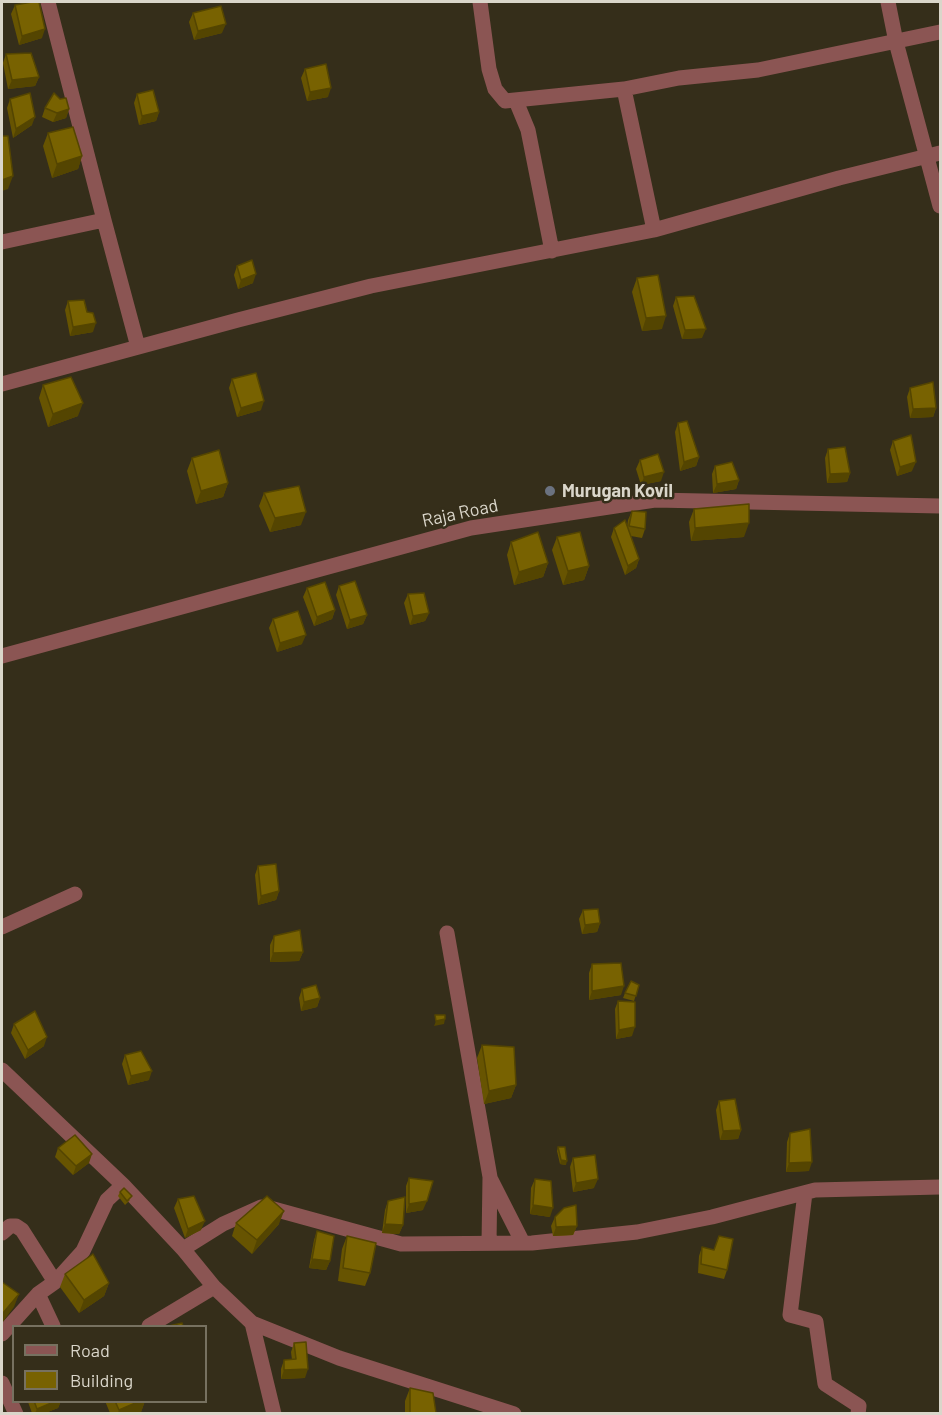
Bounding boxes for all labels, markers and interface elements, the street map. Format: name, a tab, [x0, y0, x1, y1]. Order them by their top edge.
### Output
place label: Murugan Kovil	[562, 480, 673, 502]
marker: Murugan Kovil	[543, 484, 557, 498]
street label: Raja Road	[420, 494, 500, 532]
legend	[12, 1325, 207, 1403]
text: Road	[70, 1339, 110, 1361]
text: Building	[70, 1369, 133, 1391]

